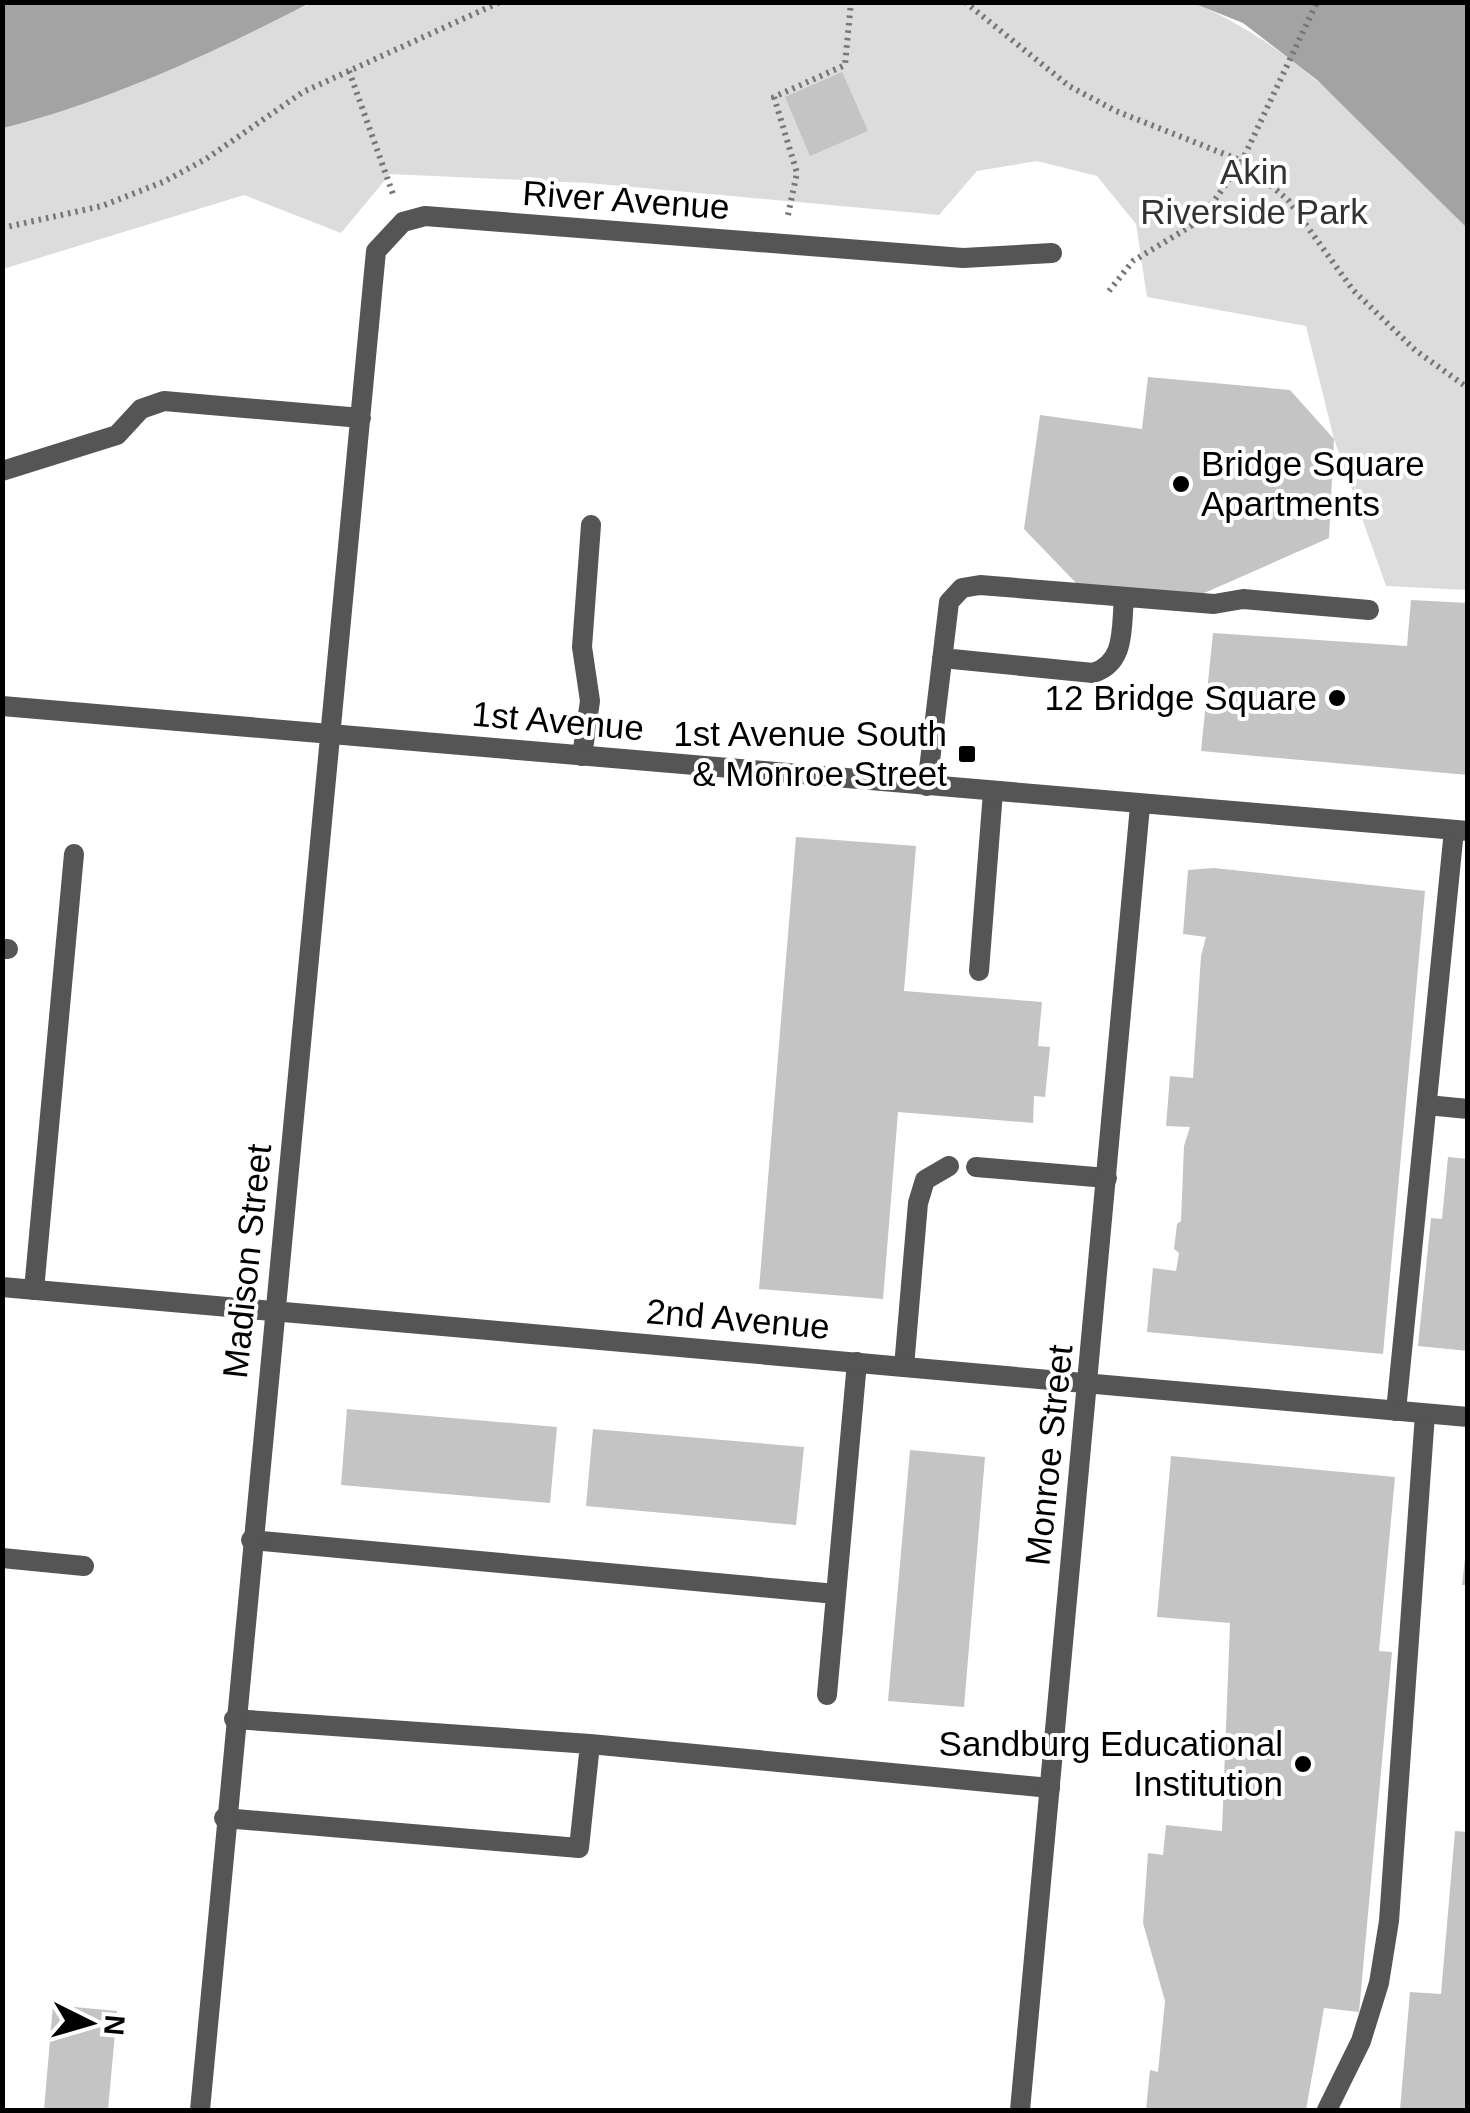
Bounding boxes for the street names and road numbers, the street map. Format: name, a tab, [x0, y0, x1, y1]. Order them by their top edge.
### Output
street label: River Avenue	[521, 173, 731, 226]
street label: 1st Avenue	[470, 694, 646, 747]
street label: Madison Street	[215, 1142, 278, 1380]
street label: 2nd Avenue	[645, 1291, 832, 1346]
street label: Monroe Street	[1018, 1342, 1080, 1567]

